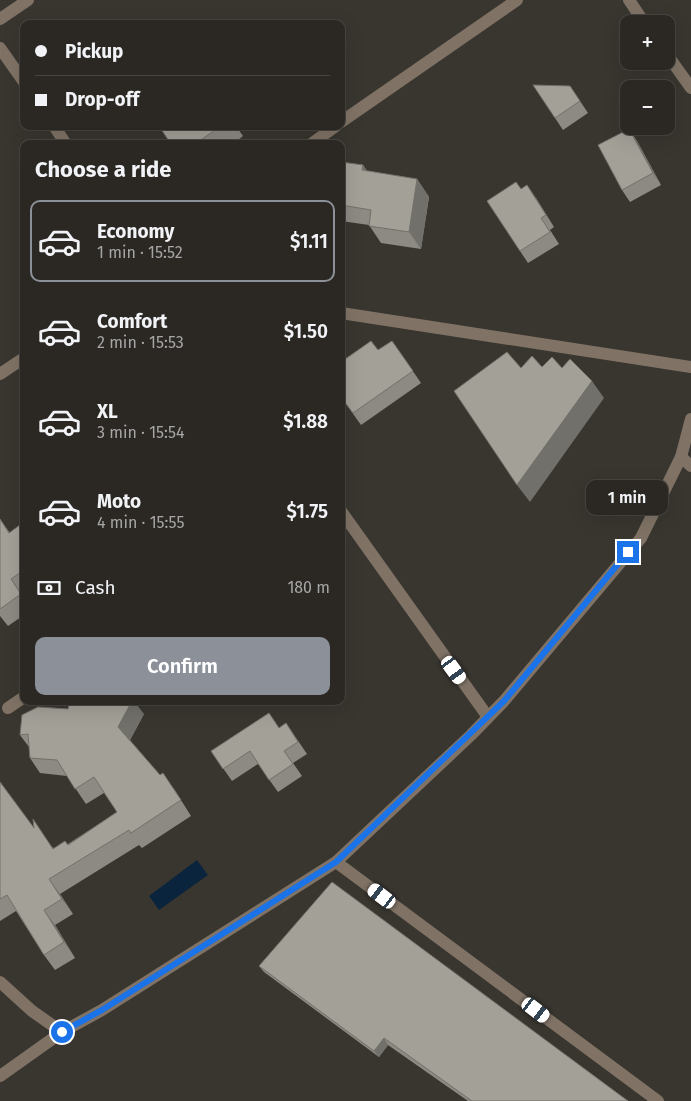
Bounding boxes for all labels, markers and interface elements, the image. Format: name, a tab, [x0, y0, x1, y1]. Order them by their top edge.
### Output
map controls	[620, 15, 675, 135]
button: +	[620, 15, 675, 70]
text: Pickup	[65, 40, 123, 63]
button: −	[620, 80, 675, 135]
text: Drop-off	[65, 88, 139, 111]
text: Choose a ride	[35, 156, 171, 183]
icon: car	[37, 219, 82, 264]
text: Economy	[97, 220, 174, 243]
text: $1.11	[290, 230, 328, 253]
text: 1 min · 15:52	[97, 243, 183, 262]
icon: car	[37, 309, 82, 354]
text: Comfort	[97, 310, 167, 333]
text: $1.50	[284, 320, 328, 343]
text: 2 min · 15:53	[97, 333, 184, 352]
icon: car	[37, 399, 82, 444]
text: XL	[97, 400, 118, 423]
text: $1.88	[283, 410, 328, 433]
text: 3 min · 15:54	[97, 423, 185, 442]
callout: 1 min	[587, 480, 669, 514]
text: 1 min	[608, 488, 646, 507]
icon: car	[37, 489, 82, 534]
text: Moto	[97, 490, 141, 513]
text: $1.75	[287, 500, 328, 523]
text: 4 min · 15:55	[97, 513, 184, 532]
route end	[617, 541, 639, 563]
icon: cash	[35, 574, 63, 602]
text: Cash	[75, 576, 116, 599]
text: 180 m	[287, 578, 330, 597]
button: Confirm	[35, 637, 330, 695]
car	[439, 653, 468, 687]
car	[365, 881, 398, 911]
car	[519, 995, 552, 1025]
route start	[51, 1021, 73, 1043]

